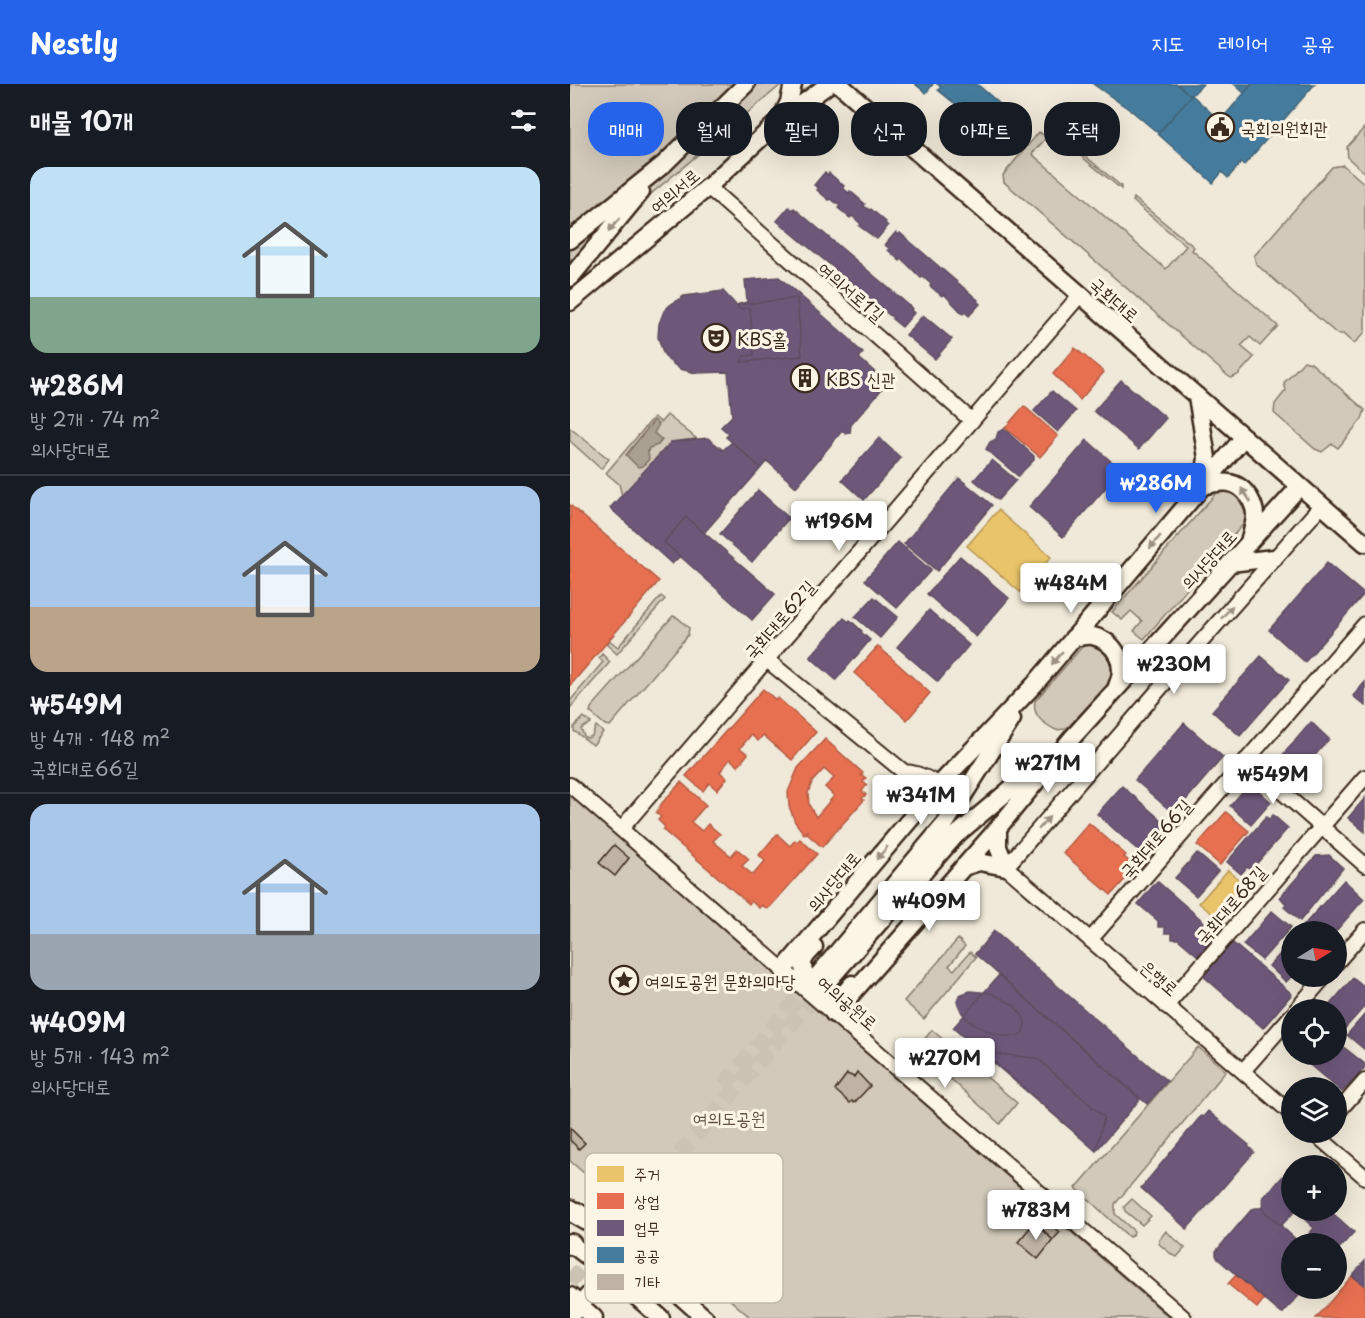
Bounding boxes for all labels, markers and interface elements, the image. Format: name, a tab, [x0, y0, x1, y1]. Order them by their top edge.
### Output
text: Nestly	[30, 21, 118, 64]
text: 지도	[1151, 26, 1185, 58]
text: 레이어	[1218, 26, 1268, 58]
text: 공유	[1301, 26, 1335, 58]
text: 매물 10개	[30, 101, 133, 140]
chip: 매매	[588, 102, 664, 156]
chip: 월세	[676, 102, 752, 156]
chip: 필터	[764, 102, 839, 156]
chip: 신규	[851, 102, 927, 156]
chip: 아파트	[939, 102, 1032, 156]
chip: 주택	[1044, 102, 1120, 156]
icon: filters	[507, 104, 540, 137]
public building icon: 국회의원회관	[1204, 111, 1236, 143]
place label: 국회의원회관	[1241, 114, 1328, 141]
street label: 여의서로	[643, 161, 705, 219]
icon: home	[231, 206, 339, 314]
one-way arrow	[607, 217, 620, 233]
street label: 여의서로1길	[813, 254, 892, 328]
street label: 국회대로	[1084, 270, 1146, 328]
theatre icon: KBS홀	[700, 322, 732, 354]
place label: KBS홀	[737, 325, 787, 352]
building icon: KBS 신관	[789, 362, 821, 394]
text: ₩286M	[30, 365, 124, 404]
place label: KBS 신관	[826, 365, 896, 392]
text: 방 2개 · 74 m²	[30, 404, 160, 434]
text: 의사당대로	[30, 434, 110, 464]
pin: ₩286M	[1114, 463, 1198, 514]
text: ₩286M	[1120, 467, 1192, 497]
one-way arrow	[1240, 488, 1252, 504]
pin: ₩196M	[797, 501, 881, 552]
text: ₩196M	[805, 505, 873, 535]
street label: 의사당대로	[1174, 523, 1242, 595]
icon: home	[231, 525, 339, 633]
one-way arrow	[1149, 534, 1162, 550]
pin: ₩484M	[1029, 563, 1113, 614]
text: ₩484M	[1034, 567, 1108, 597]
street label: 국회대로62길	[737, 573, 821, 665]
one-way arrow	[1220, 605, 1233, 620]
pin: ₩230M	[1132, 644, 1216, 695]
text: ₩230M	[1137, 648, 1211, 678]
one-way arrow	[1050, 650, 1063, 666]
text: ₩549M	[30, 684, 123, 723]
text: 방 4개 · 148 m²	[30, 723, 170, 753]
pin: ₩271M	[1006, 743, 1090, 794]
text: ₩271M	[1015, 747, 1081, 777]
text: 국회대로66길	[30, 753, 139, 783]
pin: ₩549M	[1231, 754, 1315, 805]
text: ₩549M	[1237, 758, 1309, 788]
pin: ₩341M	[879, 775, 963, 826]
text: ₩341M	[886, 779, 956, 809]
street label: 국회대로66길	[1113, 792, 1198, 884]
one-way arrow	[1037, 816, 1050, 831]
icon: home	[231, 843, 339, 951]
street label: 의사당대로	[799, 845, 867, 917]
one-way arrow	[876, 845, 889, 860]
street label: 국회대로68길	[1188, 858, 1272, 949]
pin: ₩409M	[887, 881, 971, 932]
text: ₩409M	[892, 885, 966, 915]
north arrow	[1281, 921, 1347, 987]
map controls	[1281, 921, 1347, 1299]
street label: 은행로	[1135, 953, 1185, 1001]
place icon: 여의도공원 문화의마당	[608, 964, 640, 996]
place label: 여의도공원 문화의마당	[645, 967, 796, 994]
street label: 여의공원로	[812, 968, 884, 1036]
button: locate	[1281, 999, 1347, 1065]
text: ₩409M	[30, 1002, 126, 1041]
pin: ₩270M	[903, 1038, 987, 1089]
text: 방 5개 · 143 m²	[30, 1041, 170, 1071]
text: ₩270M	[909, 1042, 981, 1072]
text: 의사당대로	[30, 1071, 110, 1101]
button: layers	[1281, 1077, 1347, 1143]
park label: 여의도공원	[693, 1104, 765, 1131]
legend	[585, 1153, 783, 1303]
button: +	[1281, 1155, 1347, 1221]
text: 주거	[634, 1161, 660, 1185]
text: 상업	[634, 1188, 660, 1212]
pin: ₩783M	[994, 1190, 1078, 1241]
text: ₩783M	[1001, 1194, 1071, 1224]
text: 업무	[634, 1215, 660, 1239]
button: −	[1281, 1233, 1347, 1299]
text: 공공	[634, 1242, 660, 1266]
text: 기타	[634, 1269, 660, 1293]

